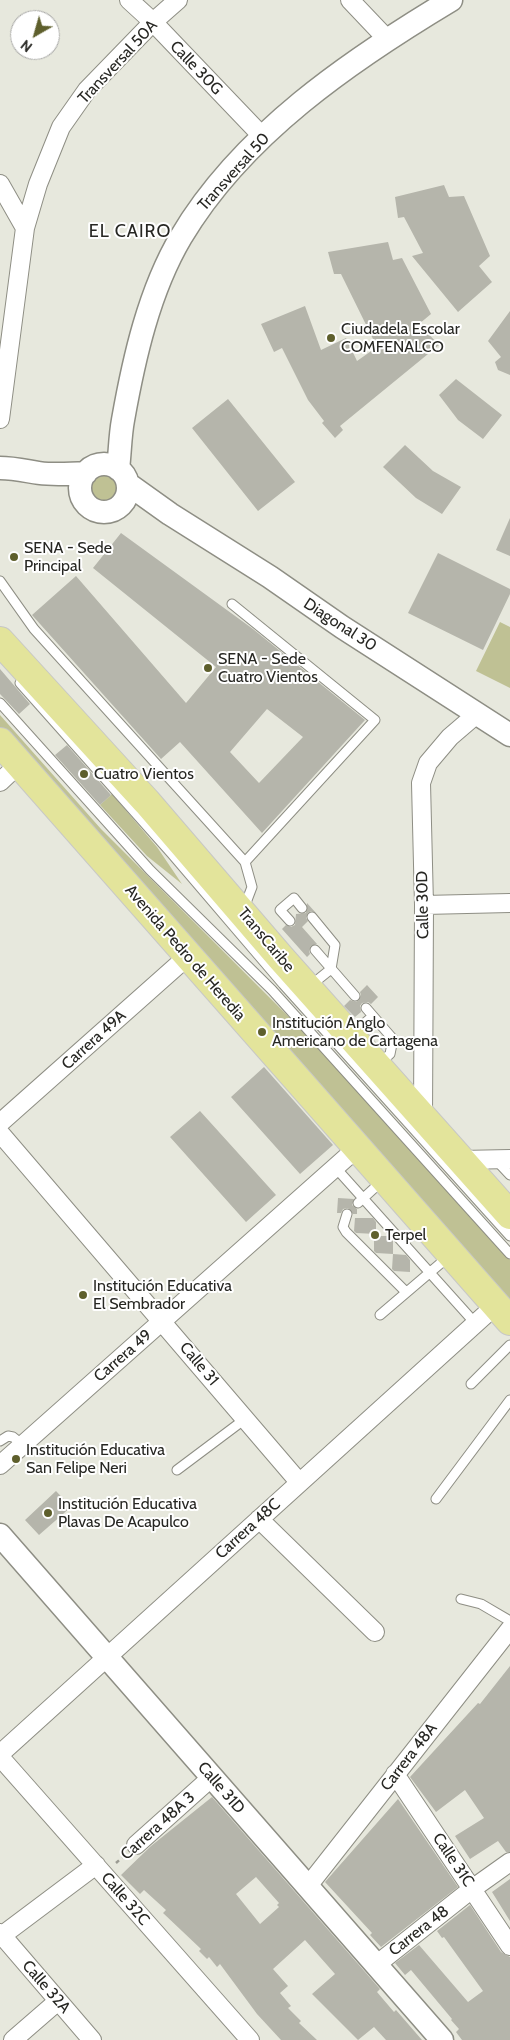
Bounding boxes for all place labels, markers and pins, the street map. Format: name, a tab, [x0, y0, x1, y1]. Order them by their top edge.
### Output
place label: Ciudadela Escolar COMFENALCO	[341, 319, 460, 357]
marker: Ciudadela Escolar COMFENALCO	[325, 332, 337, 344]
place label: SENA - Sede Principal	[24, 538, 112, 576]
marker: SENA - Sede Principal	[8, 551, 20, 563]
place label: SENA - Sede Cuatro Vientos	[218, 649, 318, 687]
marker: SENA - Sede Cuatro Vientos	[202, 662, 214, 674]
place label: Cuatro Vientos	[94, 764, 194, 784]
marker: Cuatro Vientos	[78, 768, 90, 780]
place label: Institución Anglo Americano de Cartagena	[272, 1013, 438, 1051]
marker: Institución Anglo Americano de Cartagena	[256, 1026, 268, 1038]
place label: Terpel	[385, 1225, 426, 1245]
marker: Terpel	[369, 1229, 381, 1241]
place label: Institución Educativa El Sembrador	[93, 1276, 232, 1314]
marker: Institución Educativa El Sembrador	[77, 1289, 89, 1301]
place label: Institución Educativa San Felipe Neri	[26, 1440, 165, 1478]
marker: Institución Educativa San Felipe Neri	[10, 1453, 22, 1465]
place label: Institución Educativa Plavas De Acapulco	[58, 1494, 197, 1532]
marker: Institución Educativa Plavas De Acapulco	[42, 1507, 54, 1519]

